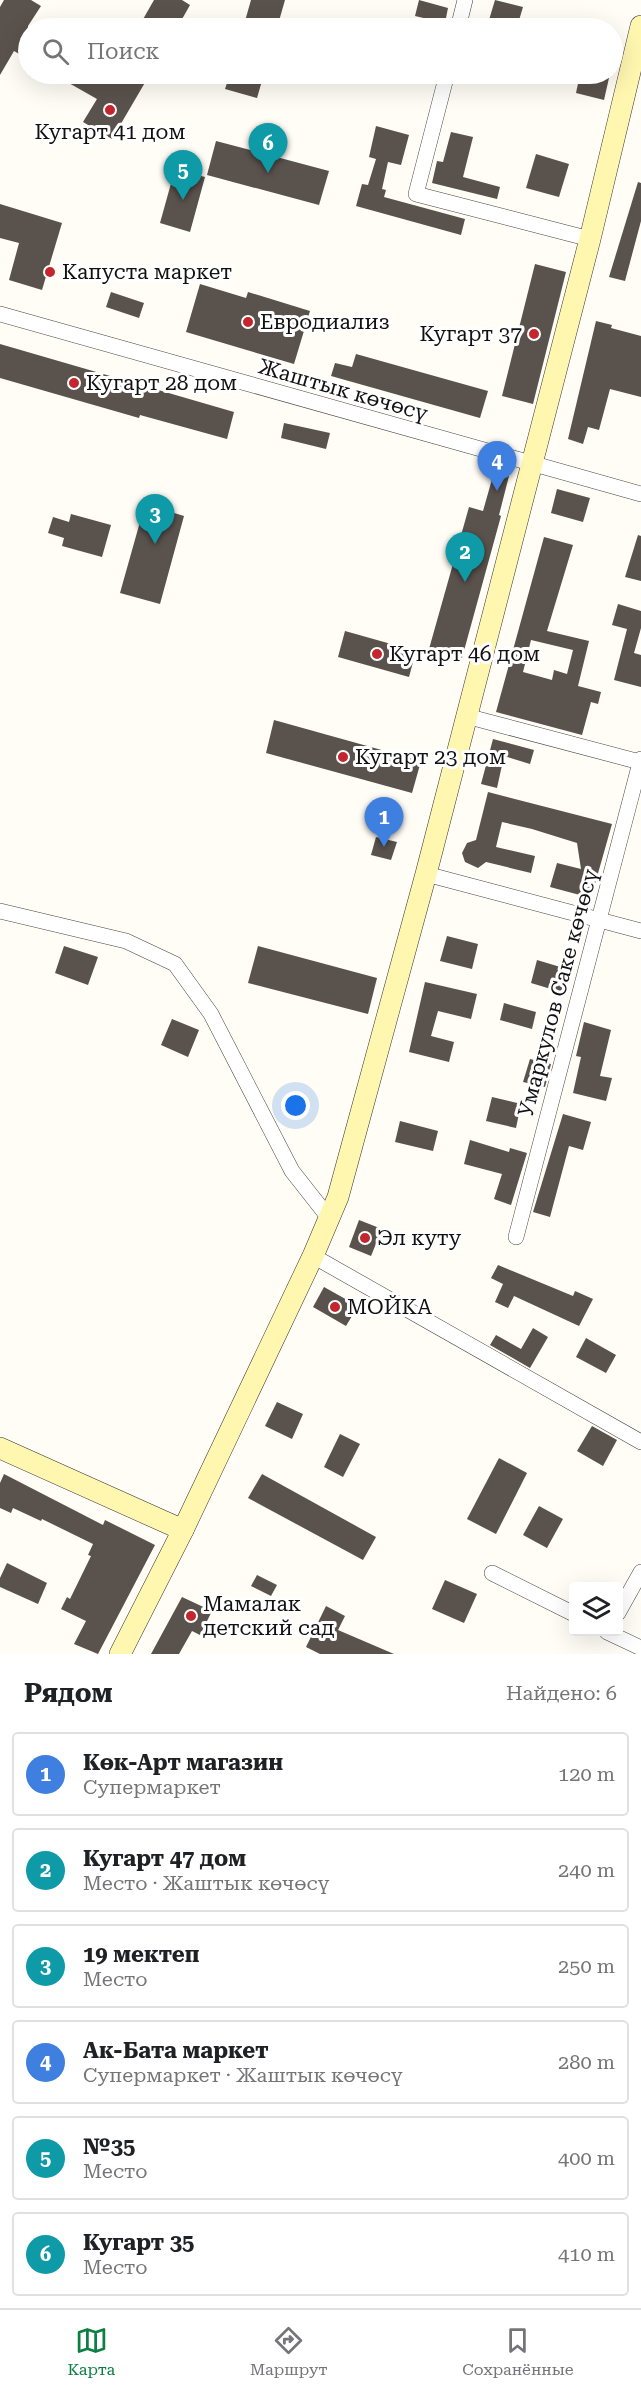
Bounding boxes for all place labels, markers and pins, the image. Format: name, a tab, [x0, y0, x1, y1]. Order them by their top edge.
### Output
marker: Кугарт 41 дом	[103, 103, 117, 117]
place label: Кугарт 41 дом	[34, 120, 186, 144]
pin: 6	[248, 124, 288, 173]
pin: 5	[164, 150, 202, 200]
place label: Капуста маркет	[62, 260, 232, 284]
marker: Капуста маркет	[43, 265, 57, 279]
place label: Евродиализ	[260, 310, 390, 334]
marker: Евродиализ	[241, 315, 255, 329]
place label: Кугарт 37	[419, 322, 522, 346]
marker: Кугарт 37	[527, 327, 541, 341]
place label: Кугарт 28 дом	[86, 371, 237, 395]
marker: Кугарт 28 дом	[67, 376, 81, 390]
pin: 4	[478, 442, 516, 491]
pin: 3	[136, 494, 174, 544]
pin: 2	[446, 532, 484, 582]
place label: Кугарт 46 дом	[389, 642, 540, 666]
marker: Кугарт 46 дом	[370, 647, 384, 661]
place label: Кугарт 23 дом	[355, 745, 506, 769]
marker: Кугарт 23 дом	[336, 750, 350, 764]
pin: 1	[364, 798, 404, 847]
place label: Эл куту	[377, 1226, 462, 1250]
marker: Эл куту	[358, 1231, 372, 1245]
place label: МОЙКА	[347, 1295, 432, 1319]
marker: МОЙКА	[328, 1300, 342, 1314]
place label: Мамалак детский сад	[203, 1592, 335, 1640]
marker: Мамалак детский сад	[184, 1609, 198, 1623]

